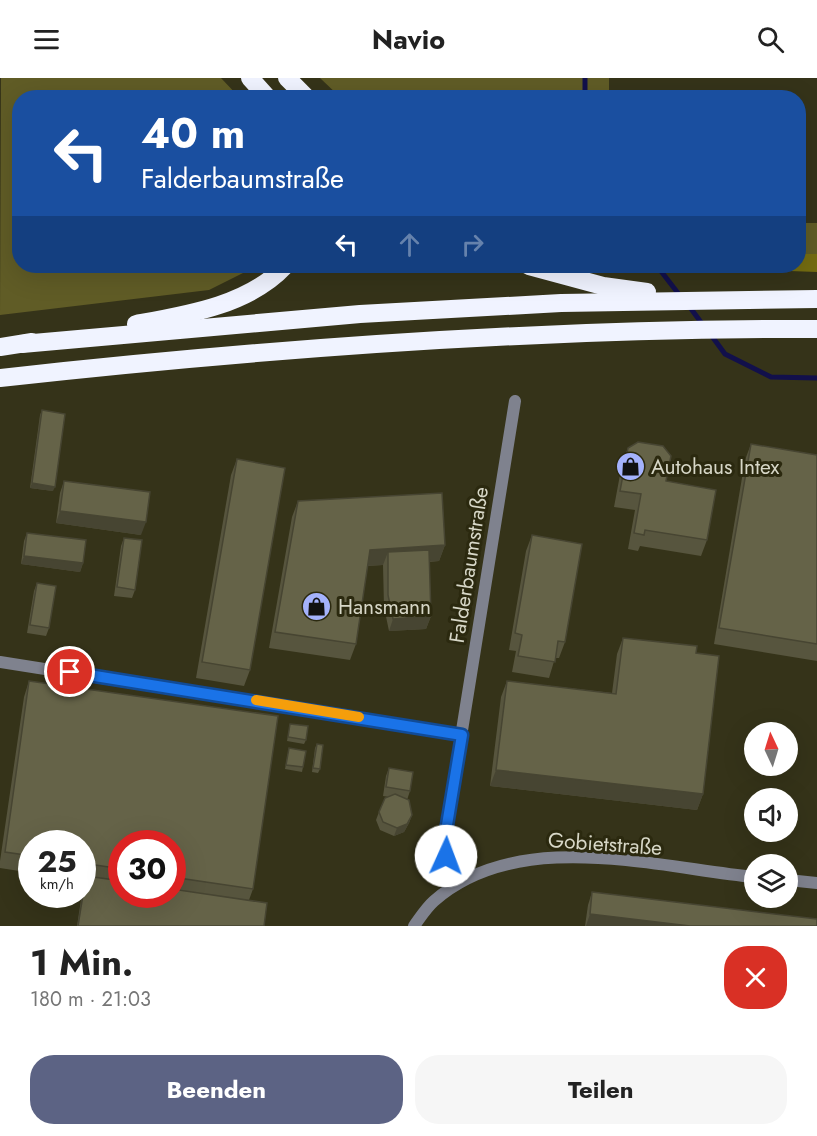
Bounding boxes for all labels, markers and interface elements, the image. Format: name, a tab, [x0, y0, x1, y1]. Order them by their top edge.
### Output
text: Navio	[372, 20, 445, 59]
icon: menu	[30, 23, 63, 56]
icon: search	[754, 23, 787, 56]
text: 40 m	[141, 103, 245, 164]
icon: left	[42, 114, 120, 192]
text: Falderbaumstraße	[141, 159, 344, 198]
icon: left	[330, 228, 363, 261]
icon: ahead	[393, 228, 426, 261]
icon: right	[456, 228, 489, 261]
shop icon: Autohaus Intex	[614, 451, 646, 483]
place label: Autohaus Intex	[651, 452, 780, 482]
street label: Falderbaumstraße	[442, 485, 496, 645]
shop icon: Hansmann	[301, 591, 333, 623]
place label: Hansmann	[338, 592, 431, 622]
pin	[44, 646, 95, 697]
icon: arrive	[53, 655, 86, 688]
north arrow	[744, 722, 798, 776]
map controls	[744, 722, 798, 908]
button: sound	[744, 788, 798, 842]
position arrow	[414, 824, 478, 888]
street label: Gobietstraße	[547, 825, 663, 863]
speed limit sign: 30	[108, 830, 186, 908]
text: 25	[37, 840, 77, 883]
button: layers	[744, 854, 798, 908]
text: km/h	[40, 873, 74, 895]
text: 1 Min.	[30, 936, 133, 988]
button: close	[724, 946, 787, 1009]
text: 180 m · 21:03	[30, 985, 151, 1014]
button: Beenden	[30, 1055, 403, 1124]
button: Teilen	[415, 1055, 787, 1124]

